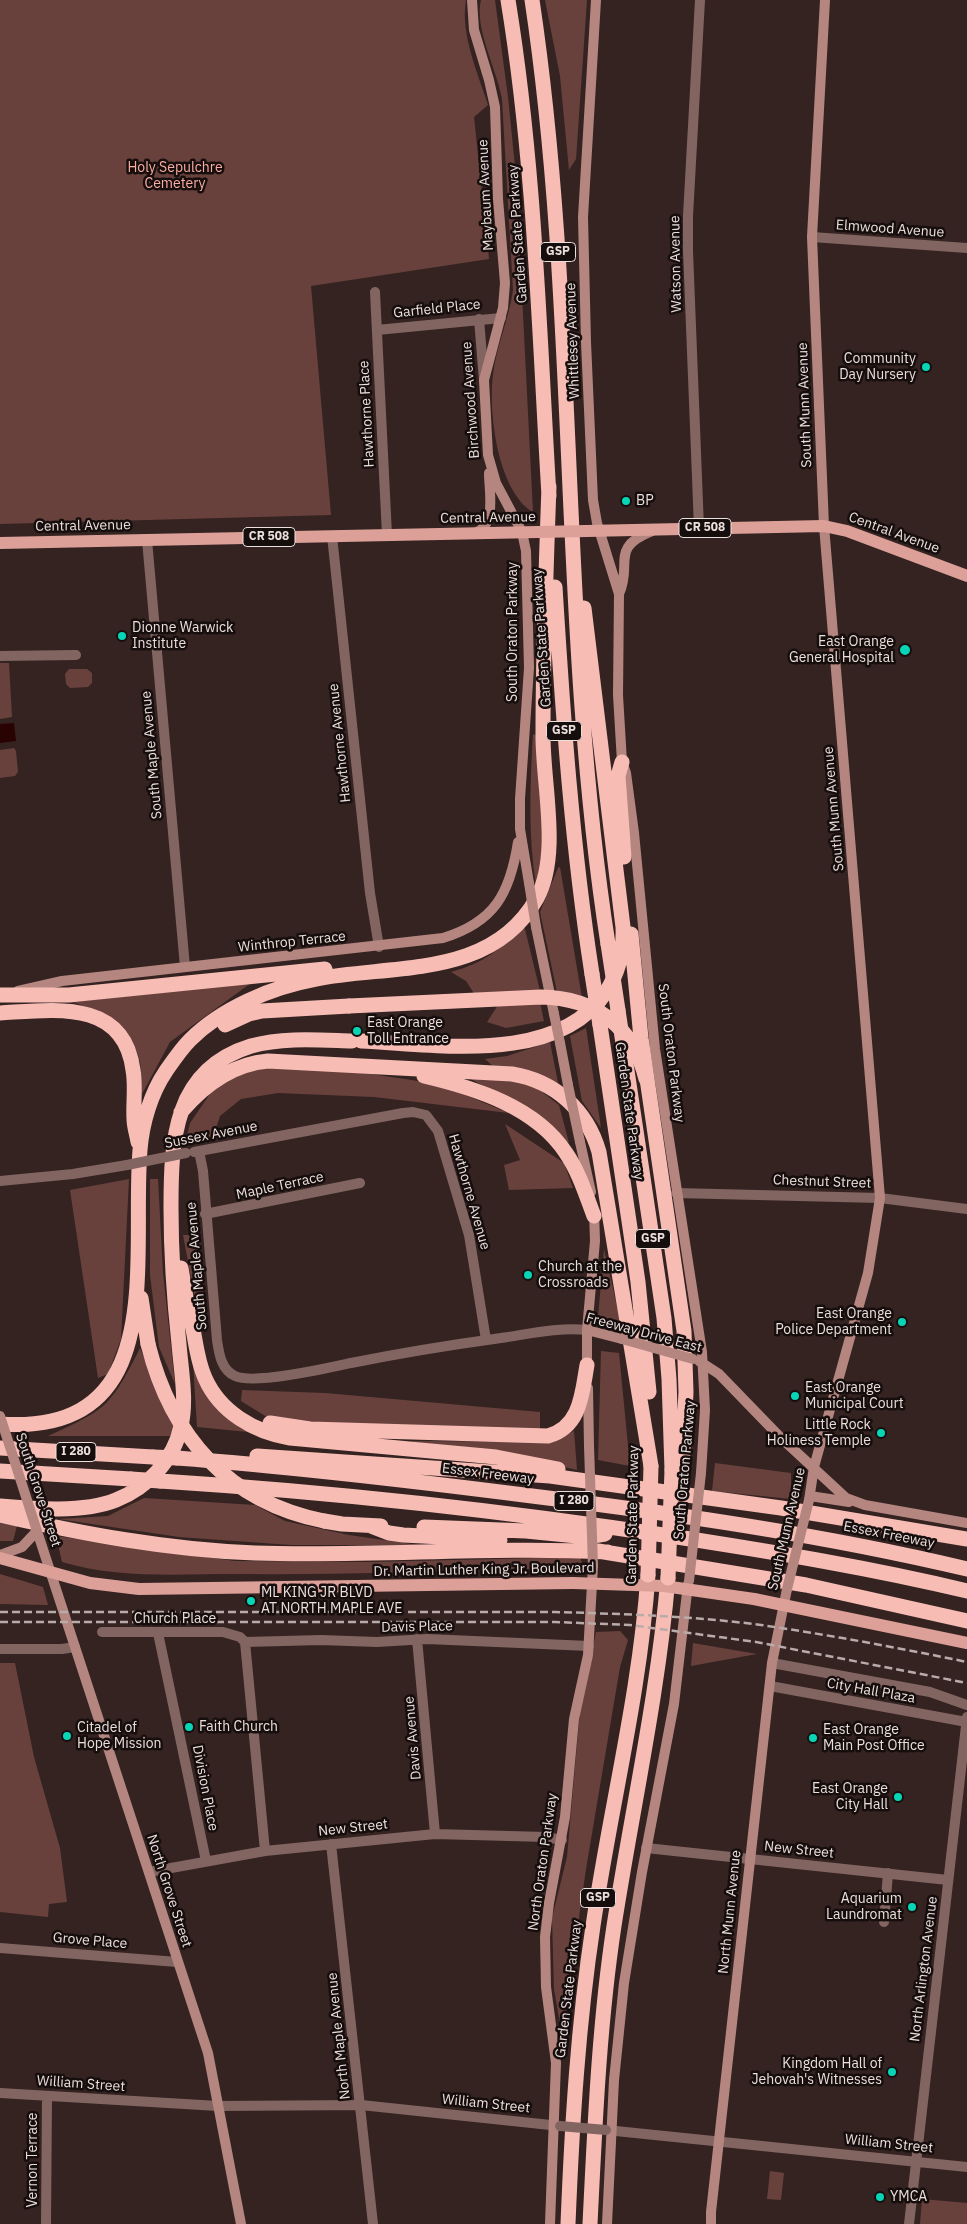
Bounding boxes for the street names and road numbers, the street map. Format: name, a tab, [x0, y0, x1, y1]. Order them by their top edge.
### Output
street label: Maybaum Avenue	[475, 139, 497, 251]
street label: Garden State Parkway	[505, 164, 531, 304]
street label: Watson Avenue	[667, 215, 685, 313]
street label: Elmwood Avenue	[835, 217, 945, 241]
road number: GSP	[540, 242, 576, 262]
street label: Whittlesey Avenue	[563, 282, 583, 400]
street label: Garfield Place	[393, 296, 481, 322]
street label: Birchwood Avenue	[459, 341, 483, 459]
street label: South Munn Avenue	[794, 342, 816, 468]
street label: Hawthorne Place	[356, 360, 378, 468]
street label: Central Avenue	[440, 509, 536, 527]
street label: Central Avenue	[846, 509, 942, 557]
street label: Central Avenue	[35, 517, 131, 535]
road number: CR 508	[679, 518, 731, 538]
road number: CR 508	[243, 528, 295, 546]
street label: South Oraton Parkway	[505, 562, 521, 702]
street label: Garden State Parkway	[529, 568, 555, 708]
street label: Hawthorne Avenue	[325, 683, 355, 803]
street label: South Maple Avenue	[138, 690, 166, 820]
road number: GSP	[546, 721, 582, 740]
street label: South Munn Avenue	[820, 746, 848, 872]
street label: Winthrop Terrace	[237, 928, 347, 956]
street label: South Oraton Parkway	[654, 983, 688, 1123]
street label: Garden State Parkway	[611, 1041, 647, 1181]
street label: Sussex Avenue	[163, 1118, 259, 1152]
street label: Hawthorne Avenue	[444, 1132, 494, 1252]
street label: Maple Terrace	[235, 1169, 325, 1203]
street label: Chestnut Street	[772, 1172, 872, 1192]
street label: South Maple Avenue	[183, 1201, 211, 1331]
road number: GSP	[636, 1230, 670, 1248]
street label: Freeway Drive East	[584, 1309, 704, 1357]
street label: South Oraton Parkway	[671, 1400, 699, 1540]
street label: South Grove Street	[12, 1431, 64, 1549]
road number: I 280	[56, 1442, 96, 1461]
street label: Garden State Parkway	[623, 1445, 643, 1585]
street label: Essex Freeway	[441, 1460, 535, 1488]
street label: South Munn Avenue	[765, 1466, 809, 1592]
road number: I 280	[554, 1492, 594, 1510]
street label: Essex Freeway	[842, 1518, 936, 1552]
street label: Dr. Martin Luther King Jr. Boulevard	[373, 1560, 595, 1580]
street label: Church Place	[134, 1611, 216, 1627]
street label: Davis Place	[381, 1618, 453, 1636]
street label: City Hall Plaza	[826, 1675, 916, 1707]
street label: Davis Avenue	[401, 1695, 425, 1781]
street label: Division Place	[188, 1744, 222, 1832]
street label: North Oraton Parkway	[525, 1792, 561, 1932]
street label: New Street	[317, 1816, 389, 1840]
street label: North Grove Street	[143, 1832, 195, 1950]
street label: New Street	[763, 1838, 835, 1862]
street label: North Munn Avenue	[715, 1849, 745, 1975]
road number: GSP	[580, 1889, 616, 1908]
street label: North Arlington Avenue	[907, 1895, 941, 2043]
street label: Garden State Parkway	[552, 1919, 586, 2059]
street label: Grove Place	[52, 1929, 128, 1953]
street label: North Maple Avenue	[324, 1972, 354, 2100]
street label: William Street	[36, 2073, 126, 2095]
street label: William Street	[441, 2091, 531, 2117]
street label: Vernon Terrace	[25, 2112, 41, 2208]
street label: William Street	[844, 2131, 934, 2157]

